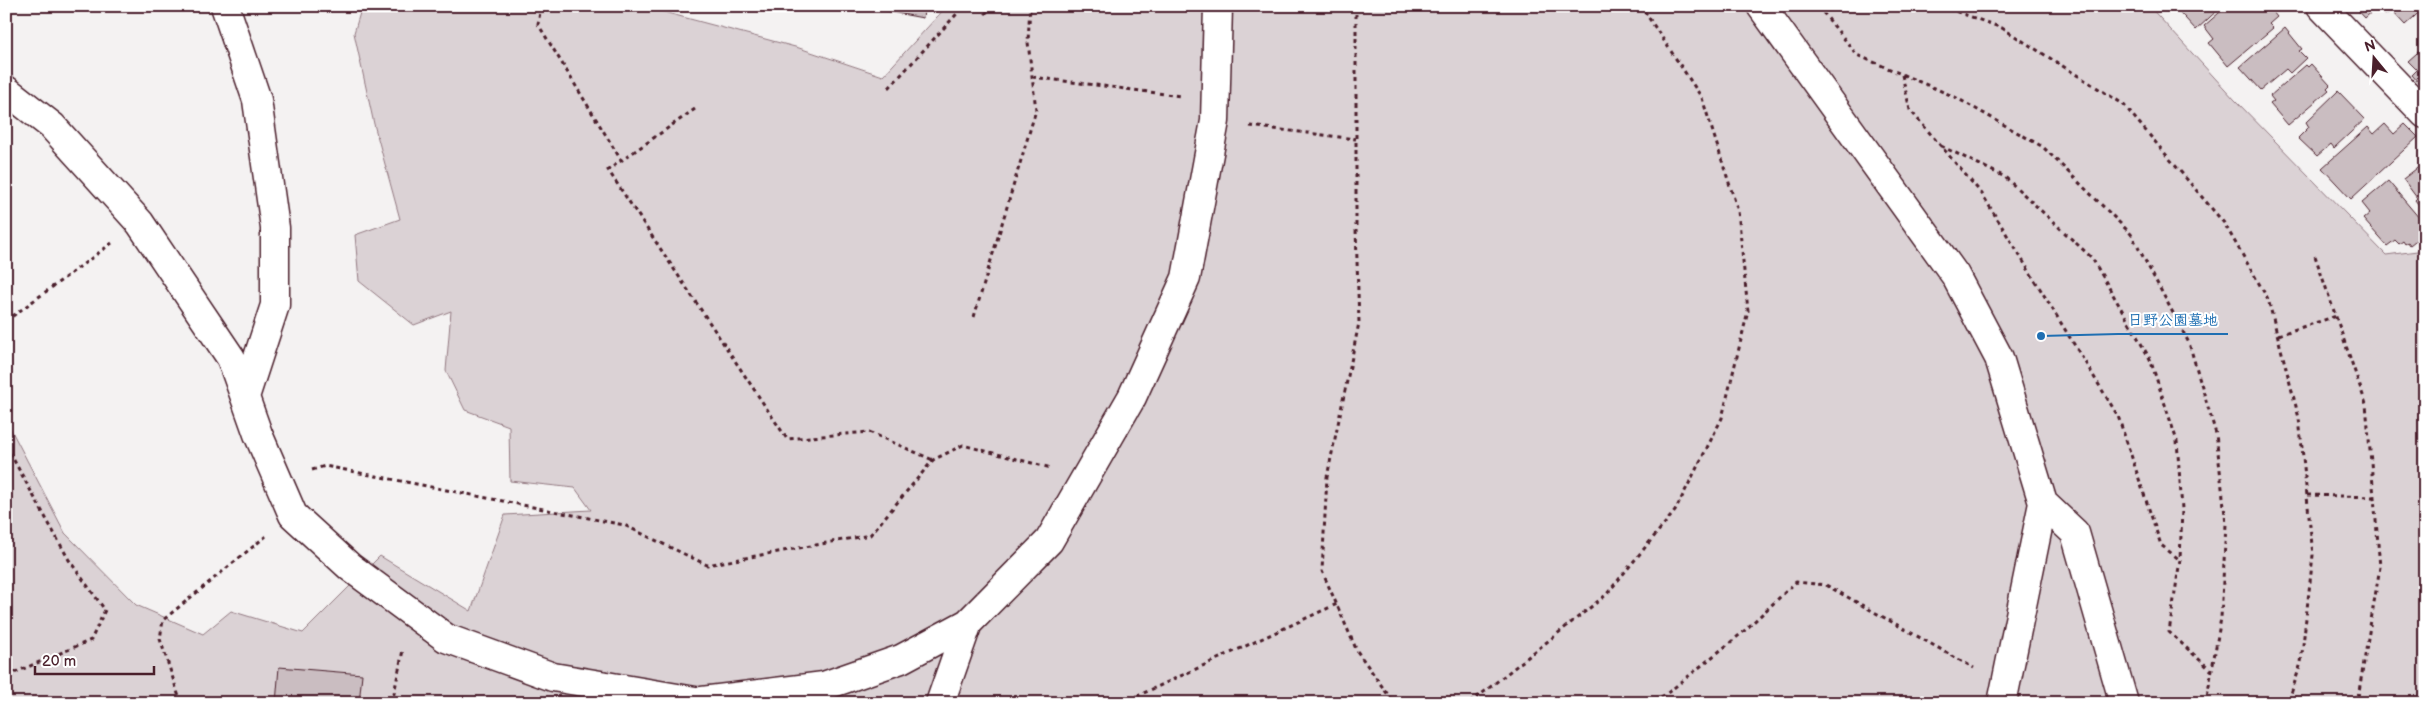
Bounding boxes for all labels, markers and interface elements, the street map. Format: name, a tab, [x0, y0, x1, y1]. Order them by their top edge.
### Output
north arrow	[2348, 32, 2398, 82]
text: N	[2363, 36, 2378, 56]
callout: 日野公園墓地	[2118, 304, 2228, 334]
text: 日野公園墓地	[2128, 311, 2218, 330]
scale bar	[35, 644, 154, 676]
text: 20 m	[42, 652, 76, 671]

